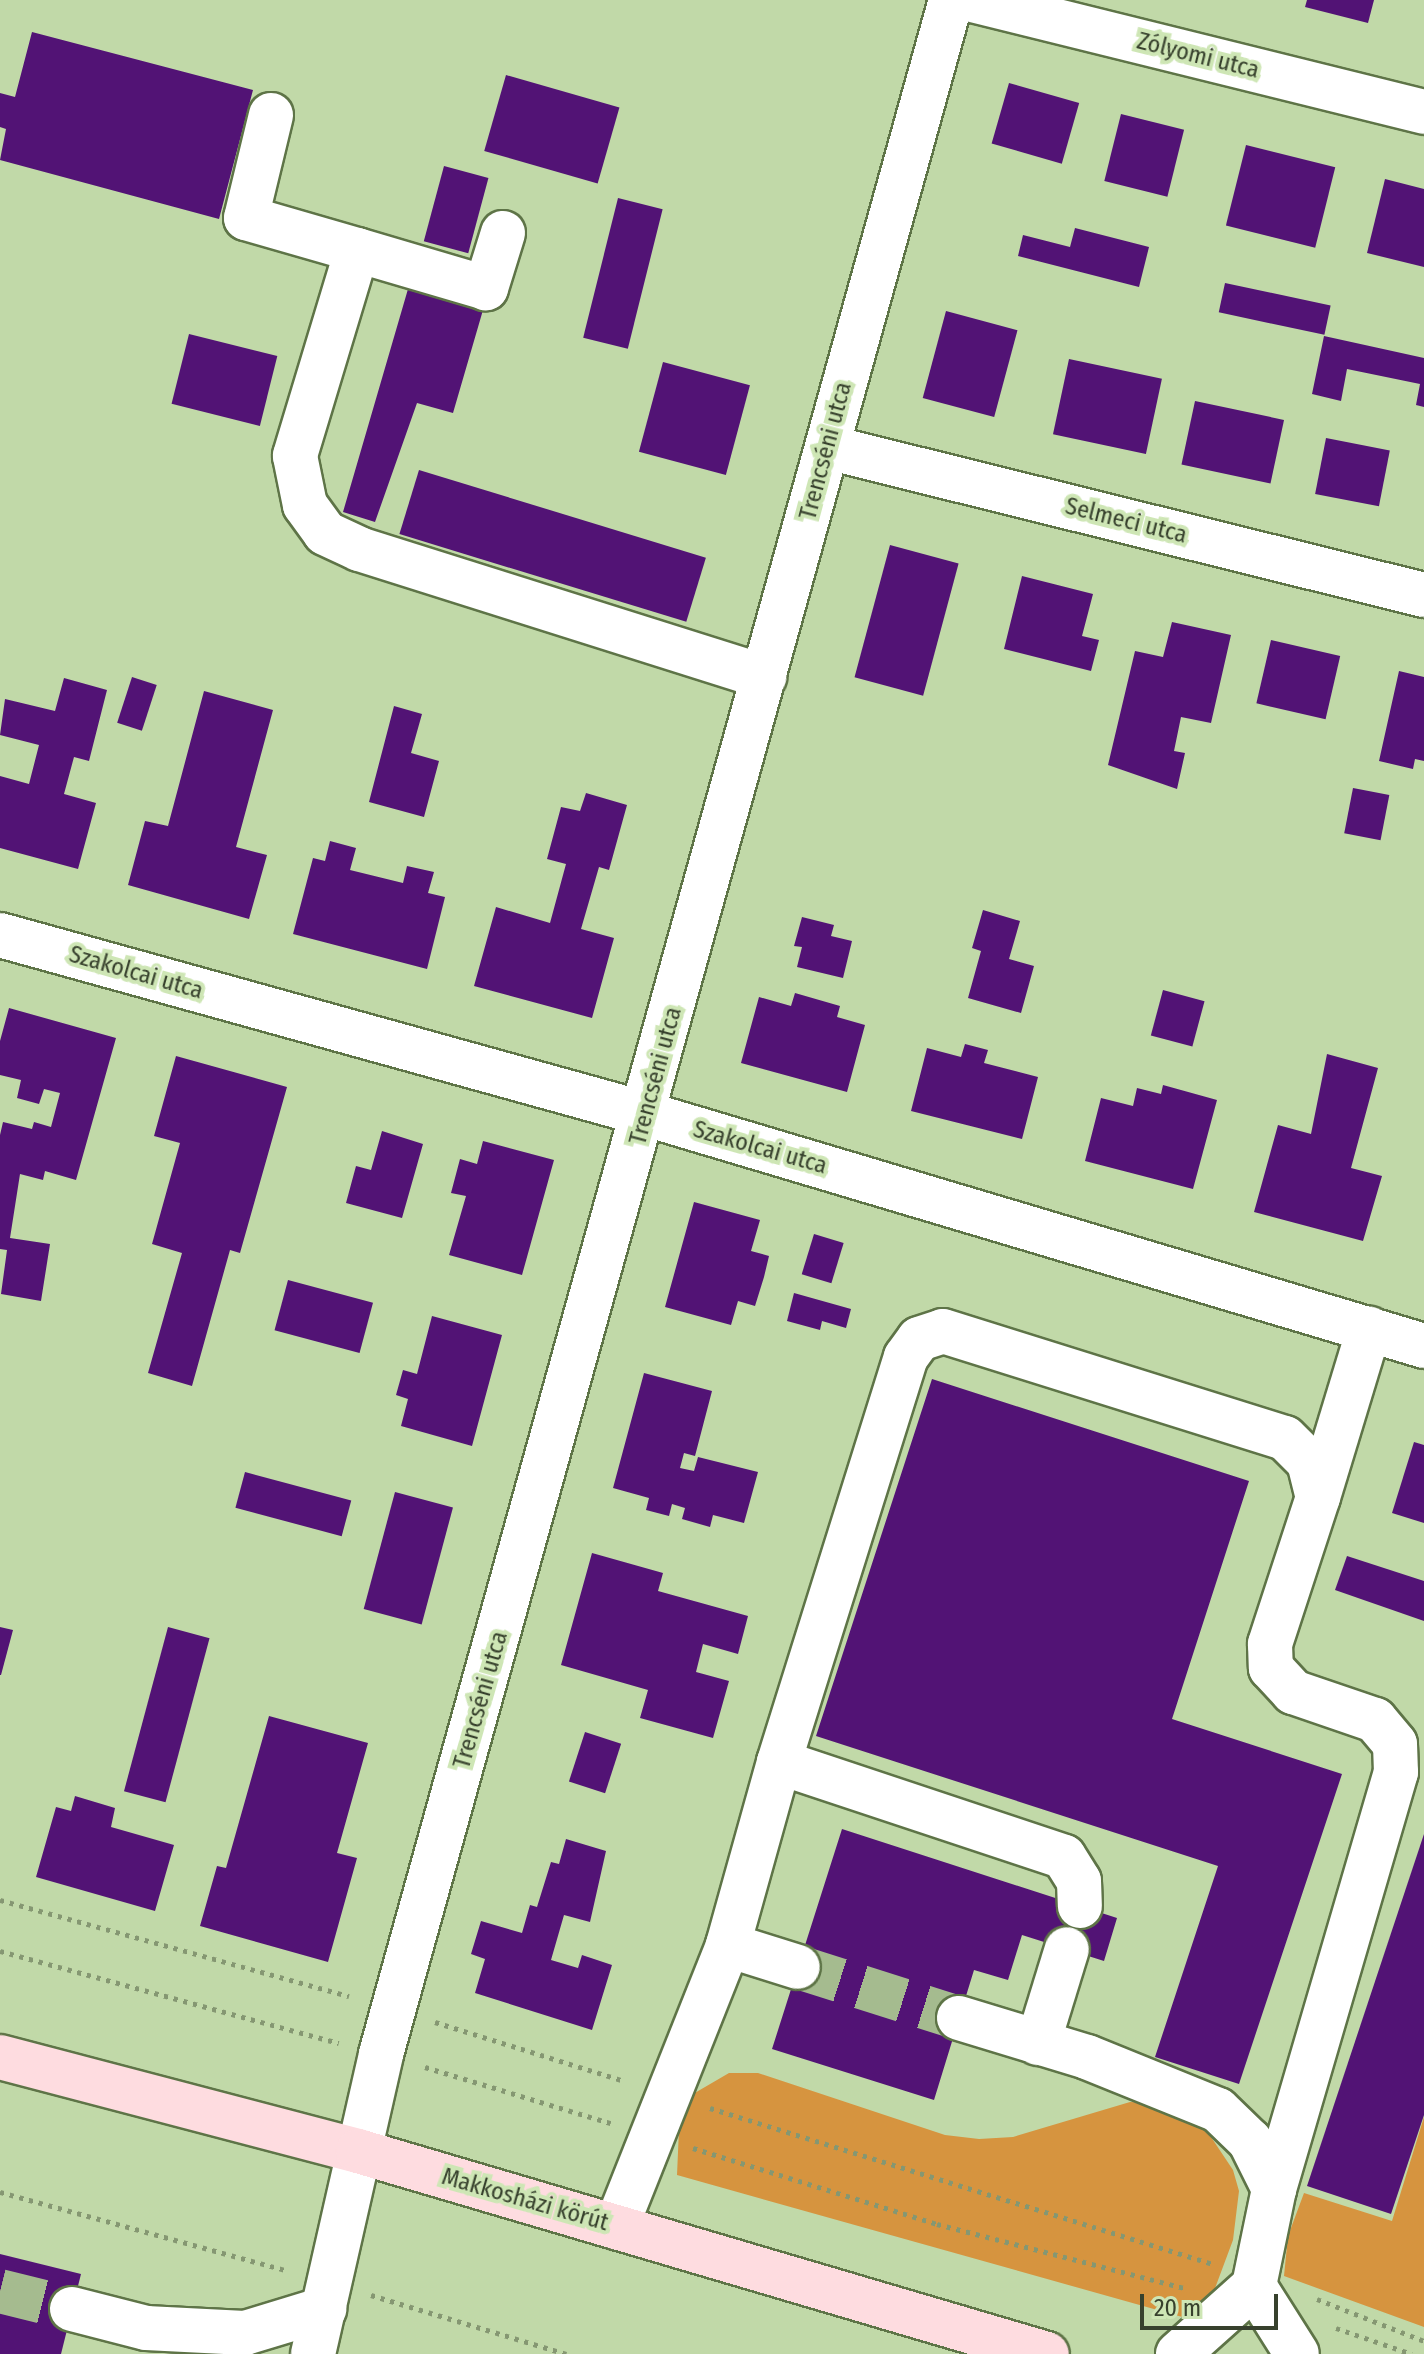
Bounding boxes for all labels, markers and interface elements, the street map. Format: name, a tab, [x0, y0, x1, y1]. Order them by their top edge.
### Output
street label: Zólyomi utca	[1134, 27, 1262, 85]
street label: Trencséni utca	[794, 379, 858, 523]
street label: Selmeci utca	[1062, 492, 1190, 550]
street label: Szakolcai utca	[66, 940, 206, 1006]
street label: Trencséni utca	[624, 1004, 688, 1148]
street label: Szakolcai utca	[690, 1115, 830, 1181]
street label: Trencséni utca	[448, 1628, 514, 1772]
street label: Makkosházi körút	[438, 2162, 612, 2238]
scale bar	[1144, 2278, 1282, 2328]
text: 20 m	[1154, 2294, 1201, 2322]

